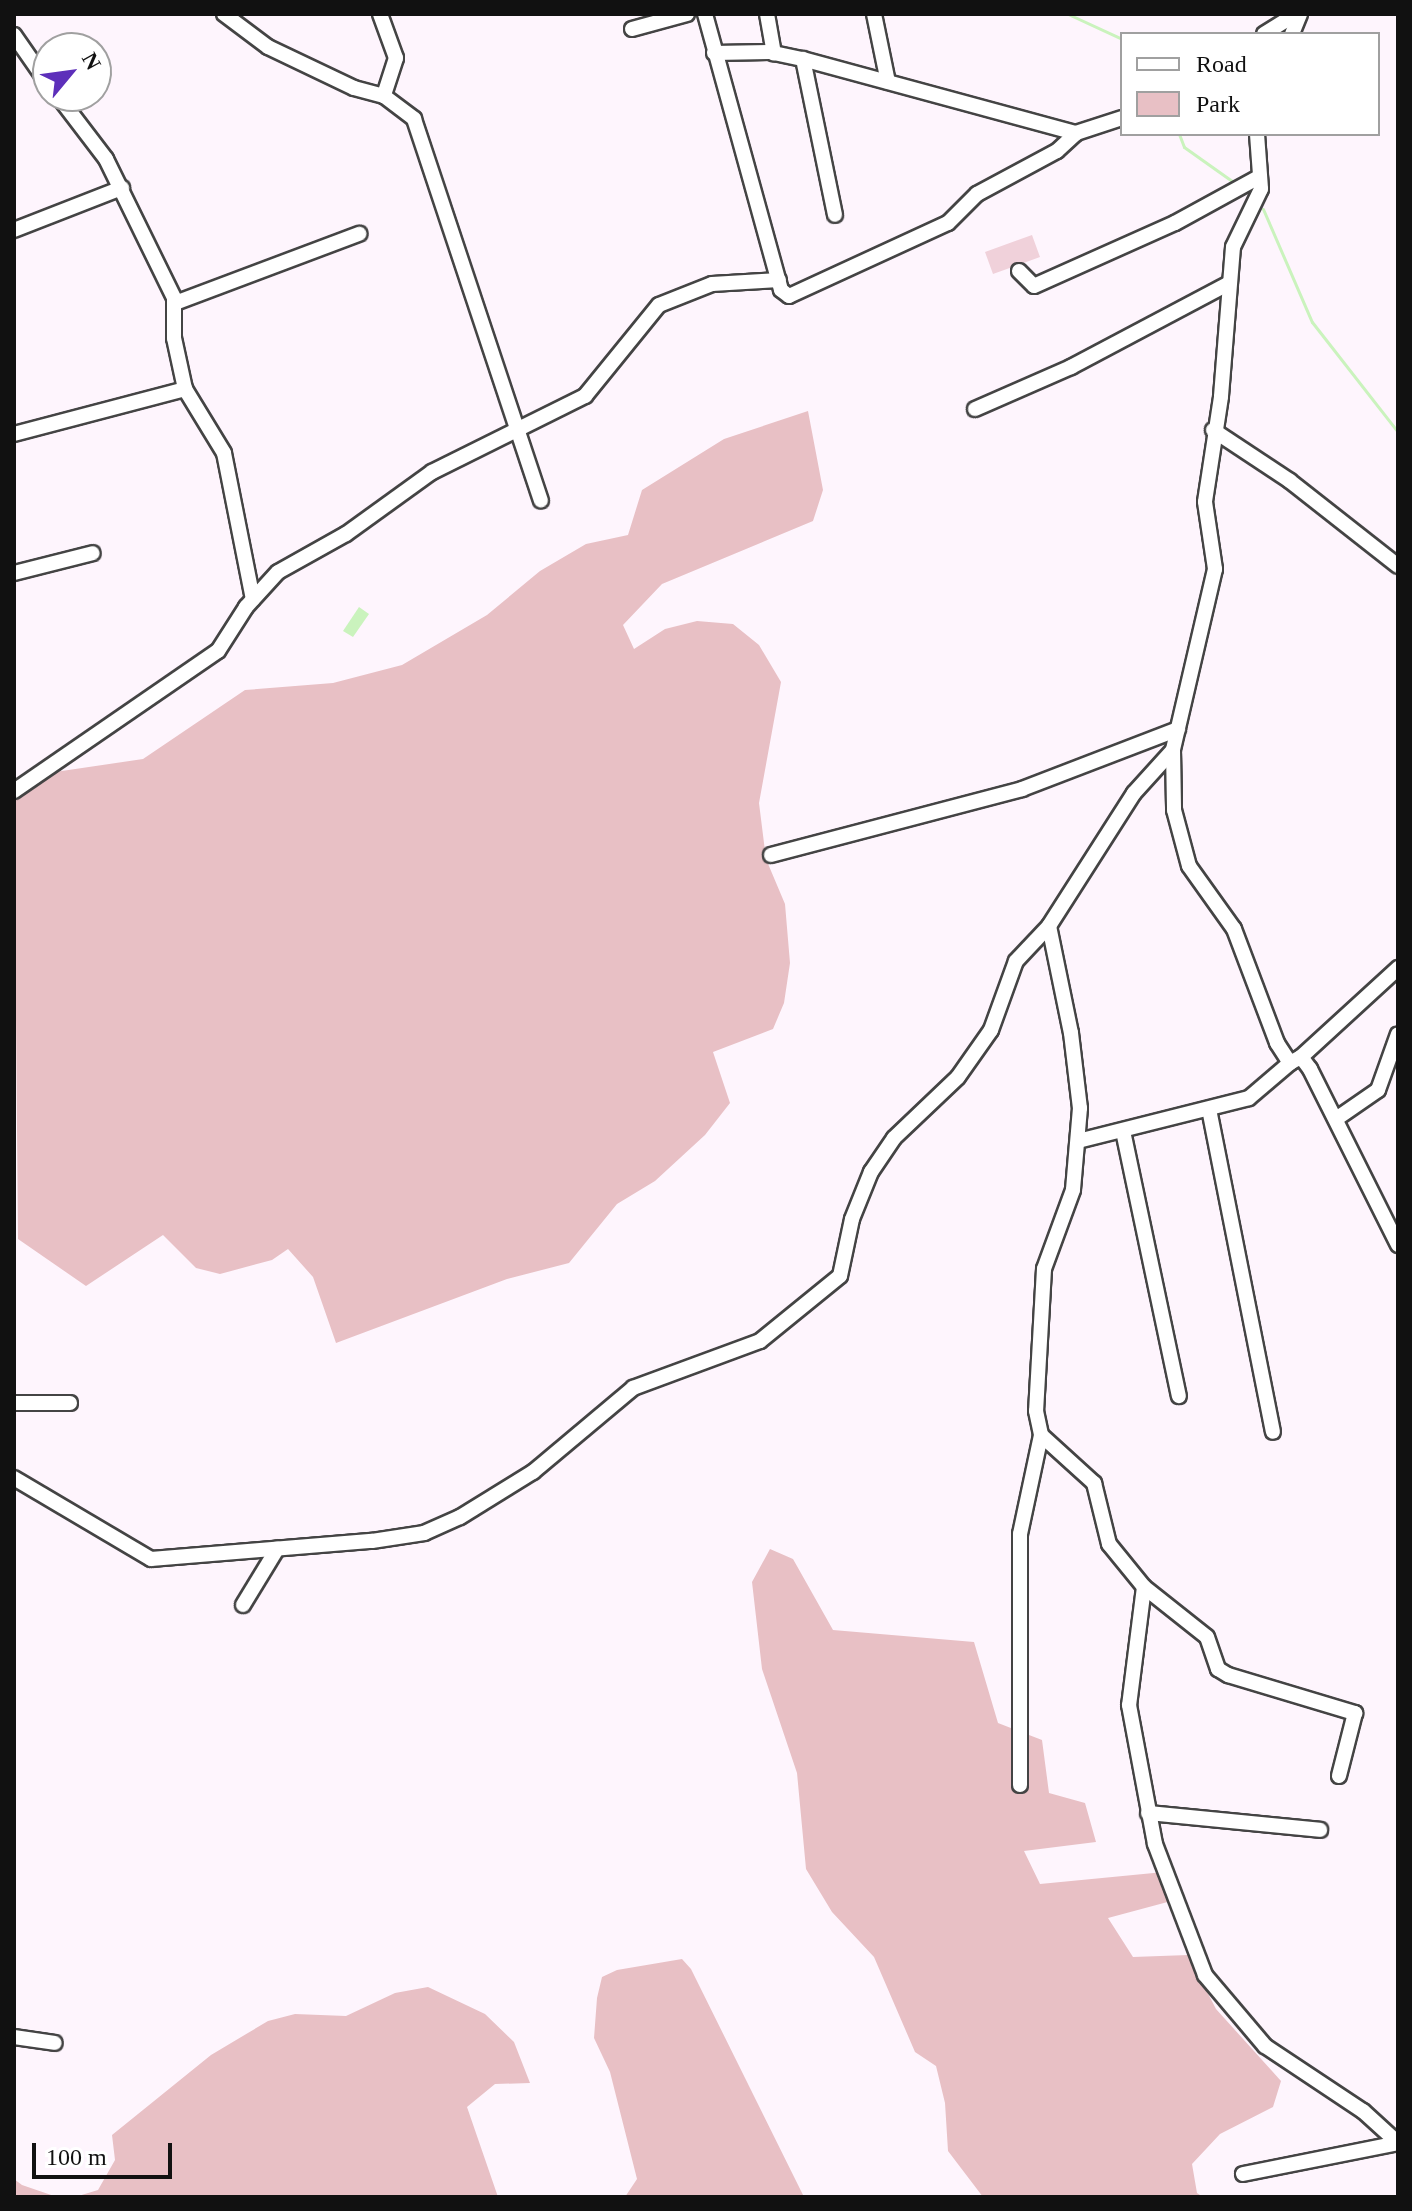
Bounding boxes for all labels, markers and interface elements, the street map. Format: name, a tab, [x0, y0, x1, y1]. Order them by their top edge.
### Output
north arrow	[32, 32, 112, 112]
legend	[1120, 32, 1380, 136]
text: N	[77, 48, 106, 74]
text: Road	[1196, 51, 1247, 77]
text: Park	[1196, 91, 1240, 117]
scale bar	[36, 2127, 176, 2177]
text: 100 m	[46, 2144, 107, 2170]

